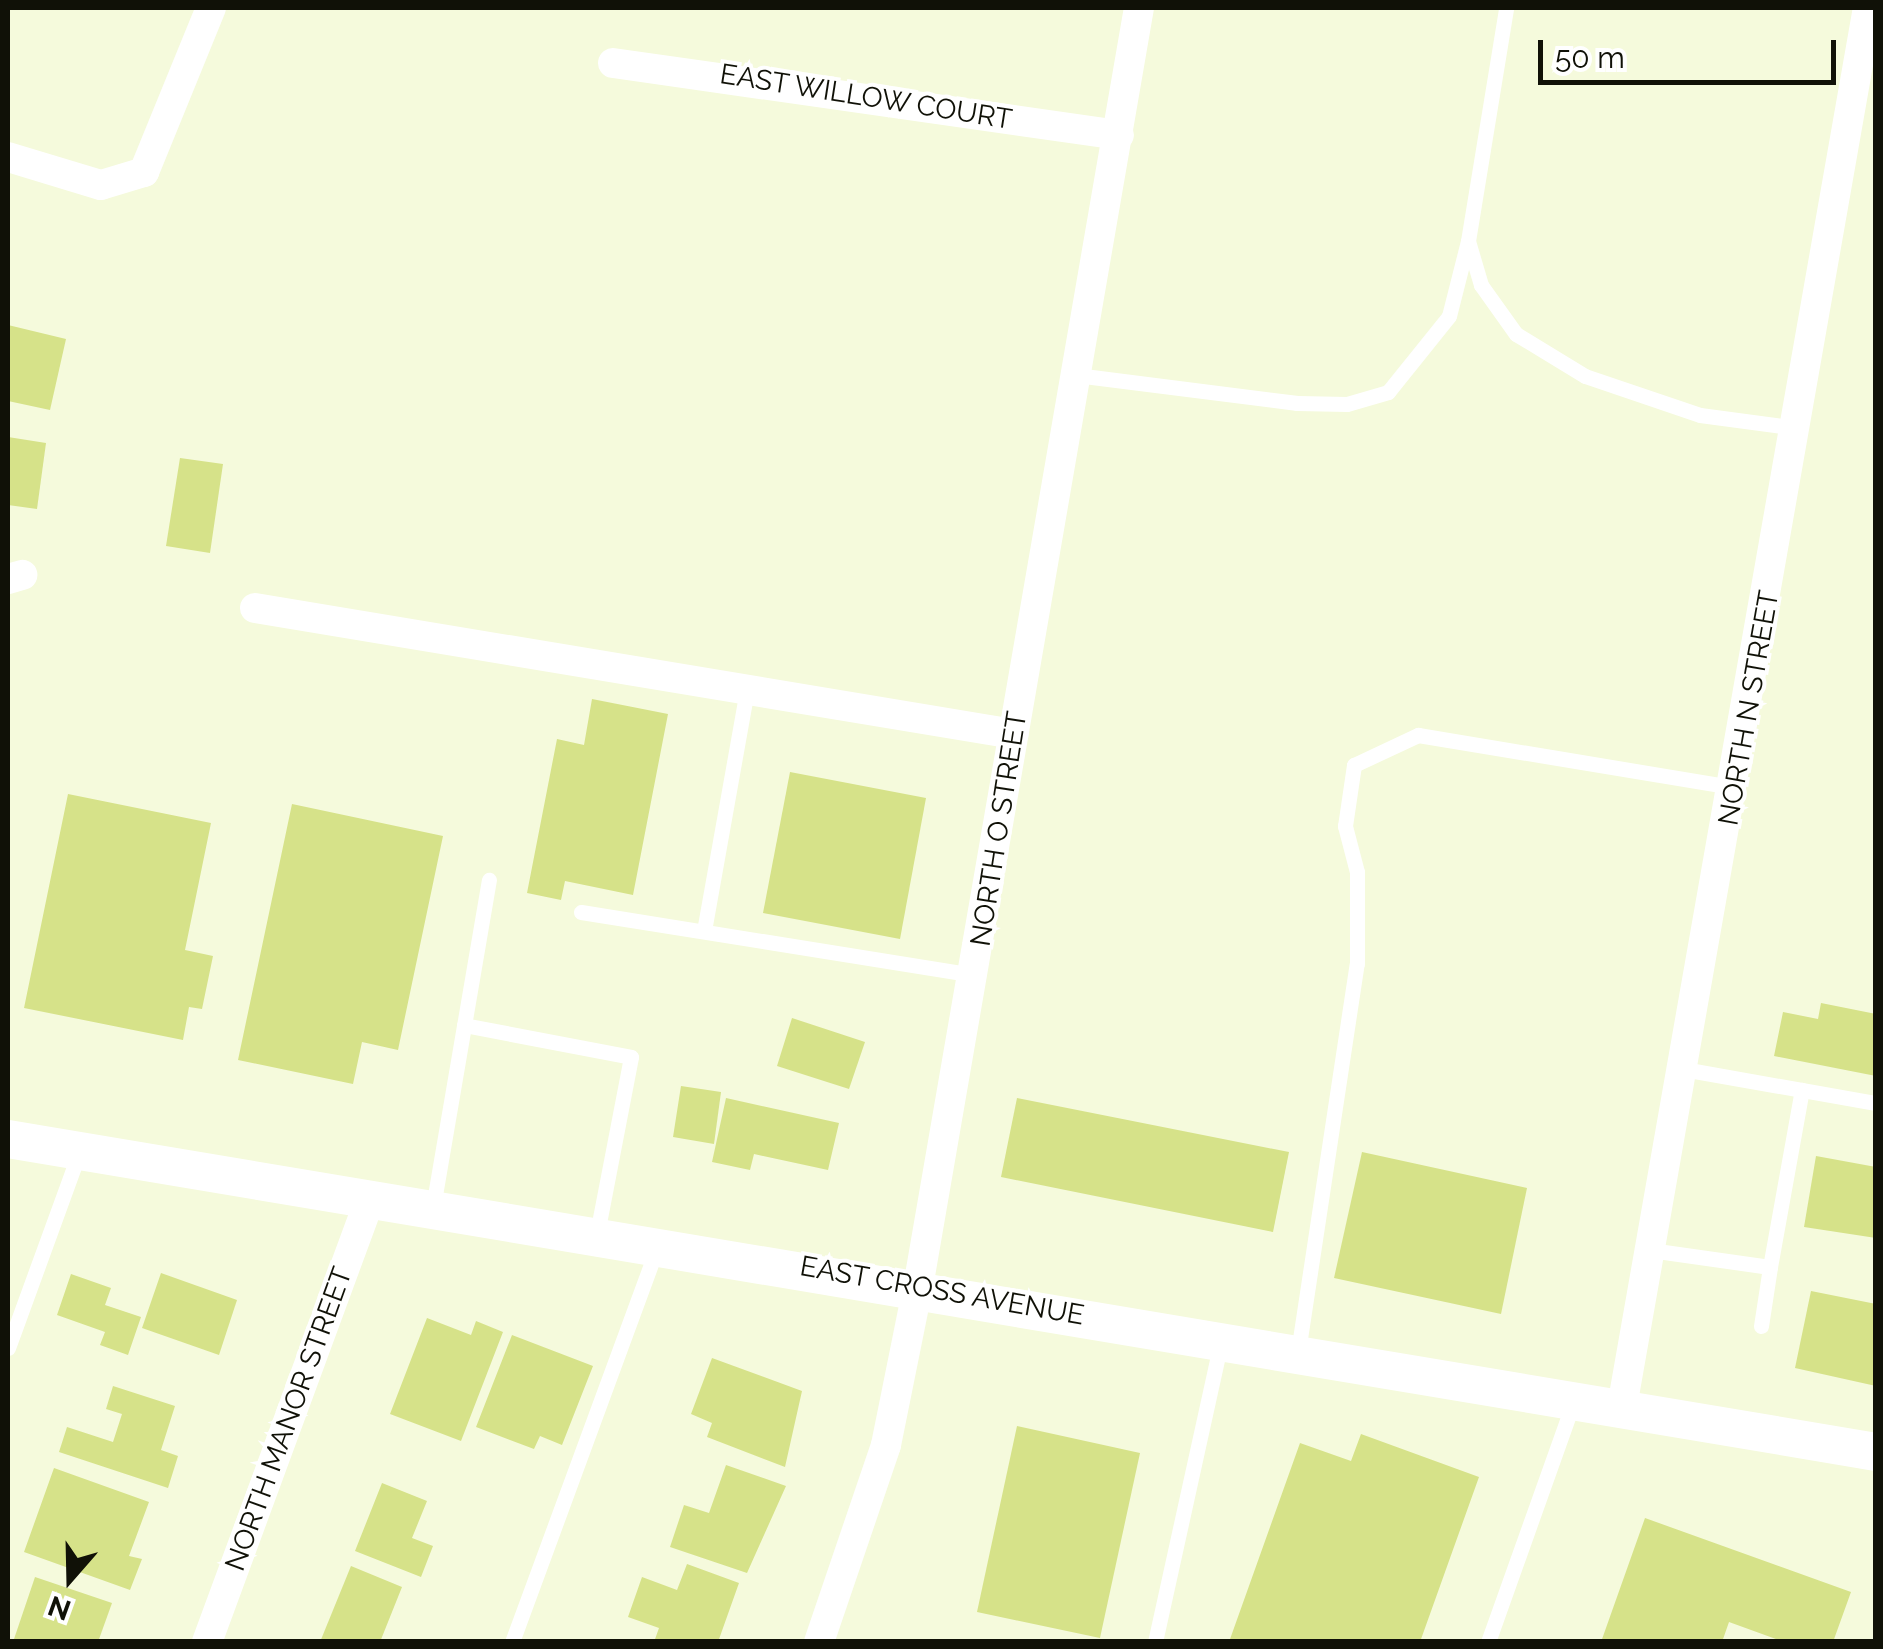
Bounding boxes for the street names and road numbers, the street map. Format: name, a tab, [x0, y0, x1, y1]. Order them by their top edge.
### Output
street label: EAST WILLOW COURT	[716, 57, 1016, 137]
street label: NORTH N STREET	[1712, 588, 1786, 828]
street label: NORTH O STREET	[964, 709, 1034, 949]
street label: EAST CROSS AVENUE	[796, 1249, 1088, 1333]
street label: NORTH MANOR STREET	[218, 1263, 360, 1575]

